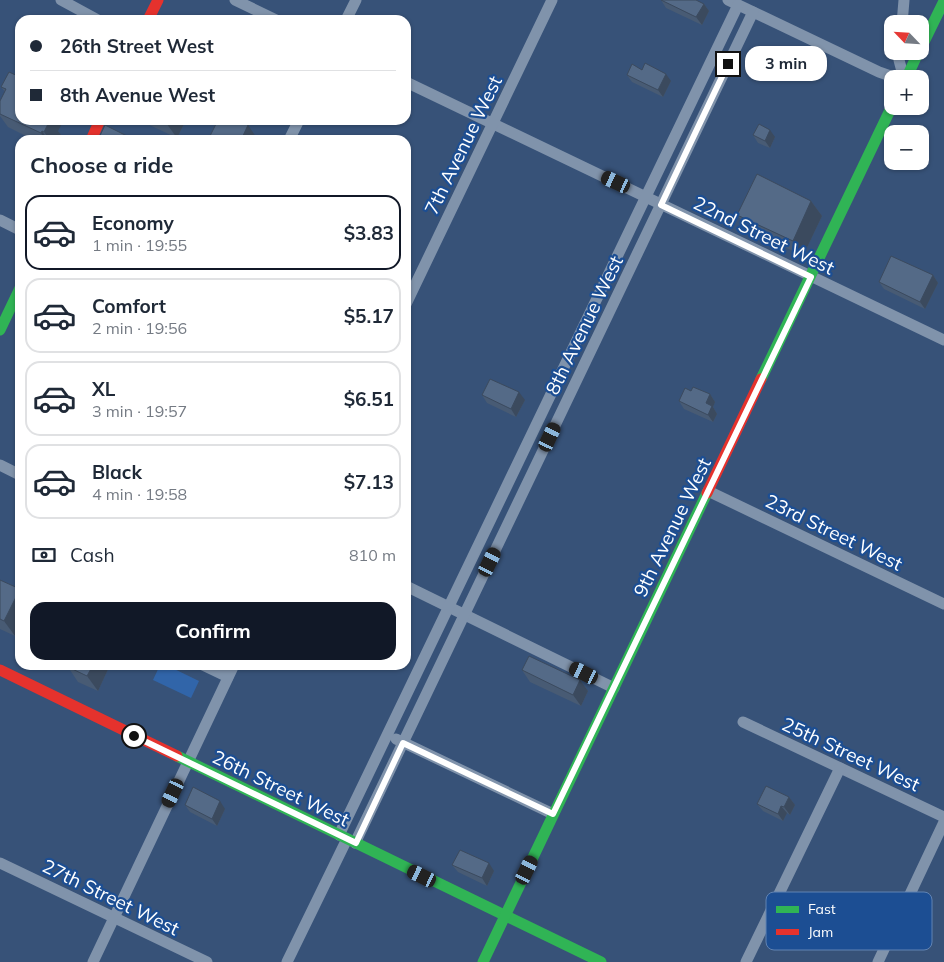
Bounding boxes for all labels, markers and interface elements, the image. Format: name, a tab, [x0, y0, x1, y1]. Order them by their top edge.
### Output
north arrow	[884, 15, 929, 60]
map controls	[884, 15, 929, 170]
text: 26th Street West	[60, 34, 214, 58]
callout: 3 min	[746, 46, 828, 82]
route end	[717, 53, 739, 75]
text: 3 min	[765, 53, 807, 73]
button: +	[884, 70, 929, 115]
street label: 7th Avenue West	[419, 71, 507, 218]
text: 8th Avenue West	[60, 83, 215, 107]
button: −	[884, 125, 929, 170]
text: Choose a ride	[30, 151, 173, 179]
car	[599, 169, 632, 195]
street label: 22nd Street West	[689, 190, 839, 280]
icon: car	[32, 210, 77, 255]
text: Economy	[92, 211, 174, 235]
text: $3.83	[344, 221, 394, 245]
text: 1 min · 19:55	[92, 235, 187, 255]
street label: 8th Avenue West	[540, 251, 628, 398]
icon: car	[32, 293, 77, 338]
text: Comfort	[92, 294, 166, 318]
text: $5.17	[344, 304, 394, 328]
text: 2 min · 19:56	[92, 318, 187, 338]
icon: car	[32, 376, 77, 421]
text: XL	[92, 377, 115, 401]
text: $6.51	[344, 387, 394, 411]
text: 3 min · 19:57	[92, 401, 187, 421]
car	[536, 420, 563, 454]
street label: 9th Avenue West	[628, 453, 716, 600]
icon: car	[32, 459, 77, 504]
text: Black	[92, 460, 142, 484]
text: $7.13	[344, 470, 394, 494]
text: 4 min · 19:58	[92, 484, 187, 504]
street label: 23rd Street West	[761, 488, 907, 576]
icon: cash	[30, 541, 58, 569]
text: Cash	[70, 543, 115, 567]
text: 810 m	[349, 545, 396, 565]
car	[476, 545, 503, 579]
button: Confirm	[30, 602, 396, 660]
car	[567, 660, 600, 686]
street label: 25th Street West	[778, 712, 924, 797]
route start	[123, 725, 145, 747]
street label: 26th Street West	[209, 744, 354, 832]
car	[159, 776, 186, 810]
street label: 27th Street West	[39, 853, 184, 941]
car	[513, 853, 540, 887]
car	[405, 863, 438, 889]
legend	[766, 892, 932, 950]
text: Fast	[808, 900, 836, 918]
text: Jam	[808, 923, 833, 941]

